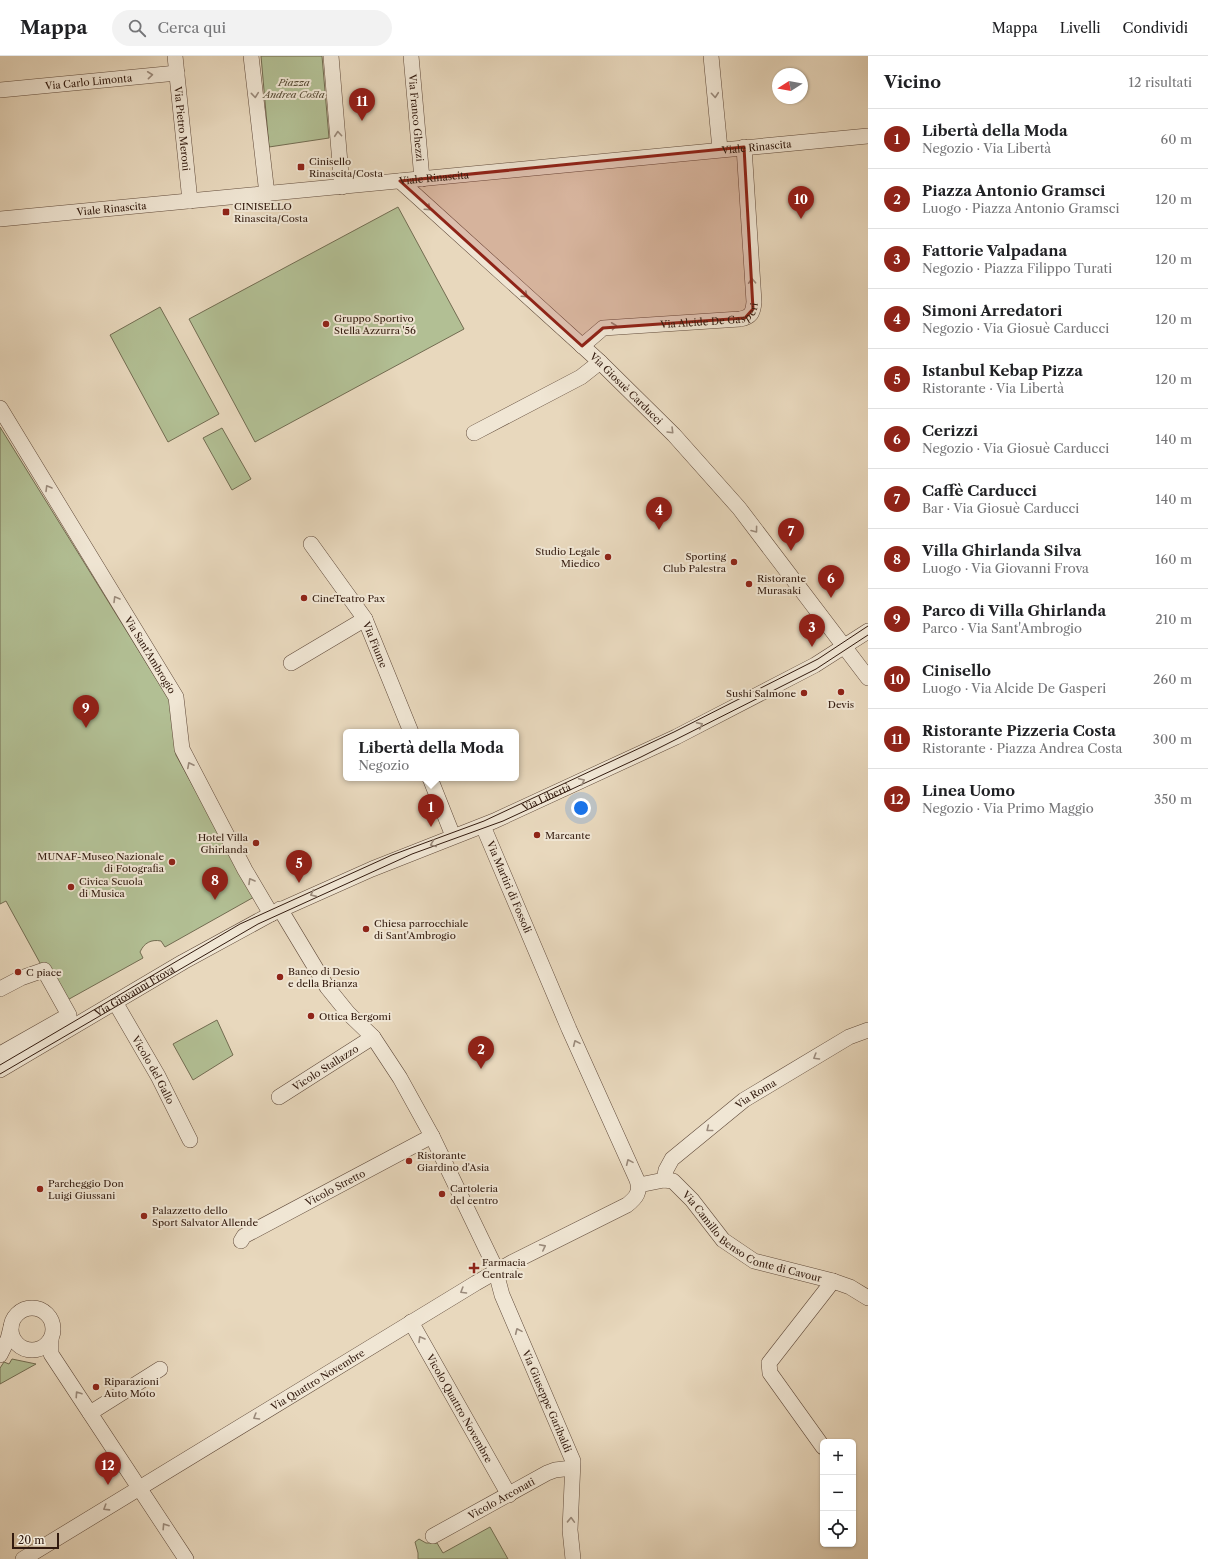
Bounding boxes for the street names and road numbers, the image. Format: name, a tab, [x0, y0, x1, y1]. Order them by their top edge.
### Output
street label: Via Carlo Limonta	[44, 71, 133, 92]
street label: Via Franco Ghezzi	[406, 73, 427, 162]
street label: Via Pietro Meroni	[172, 85, 193, 171]
street label: Viale Rinascita	[720, 137, 793, 157]
street label: Viale Rinascita	[397, 168, 470, 187]
street label: Viale Rinascita	[75, 198, 148, 218]
street label: Via Alcide De Gasperi	[659, 302, 760, 331]
street label: Via Giosuè Carducci	[587, 349, 666, 427]
street label: Via Sant'Ambrogio	[121, 613, 179, 696]
street label: Via Fiume	[360, 619, 391, 670]
street label: Via Libertà	[519, 780, 573, 814]
street label: Via Martiri di Fossoli	[483, 838, 534, 935]
street label: Via Giovanni Frova	[91, 962, 177, 1020]
street label: Vicolo del Gallo	[129, 1032, 177, 1106]
street label: Vicolo Stallazzo	[289, 1041, 361, 1094]
street label: Via Roma	[731, 1075, 779, 1112]
street label: Vicolo Stretto	[302, 1166, 367, 1209]
street label: Via Camillo Benso Conte di Cavour	[679, 1187, 824, 1285]
street label: Via Quattro Novembre	[267, 1346, 367, 1414]
street label: Via Giuseppe Garibaldi	[519, 1347, 575, 1454]
street label: Vicolo Quattro Novembre	[423, 1351, 496, 1465]
street label: Vicolo Arconati	[465, 1475, 537, 1522]

